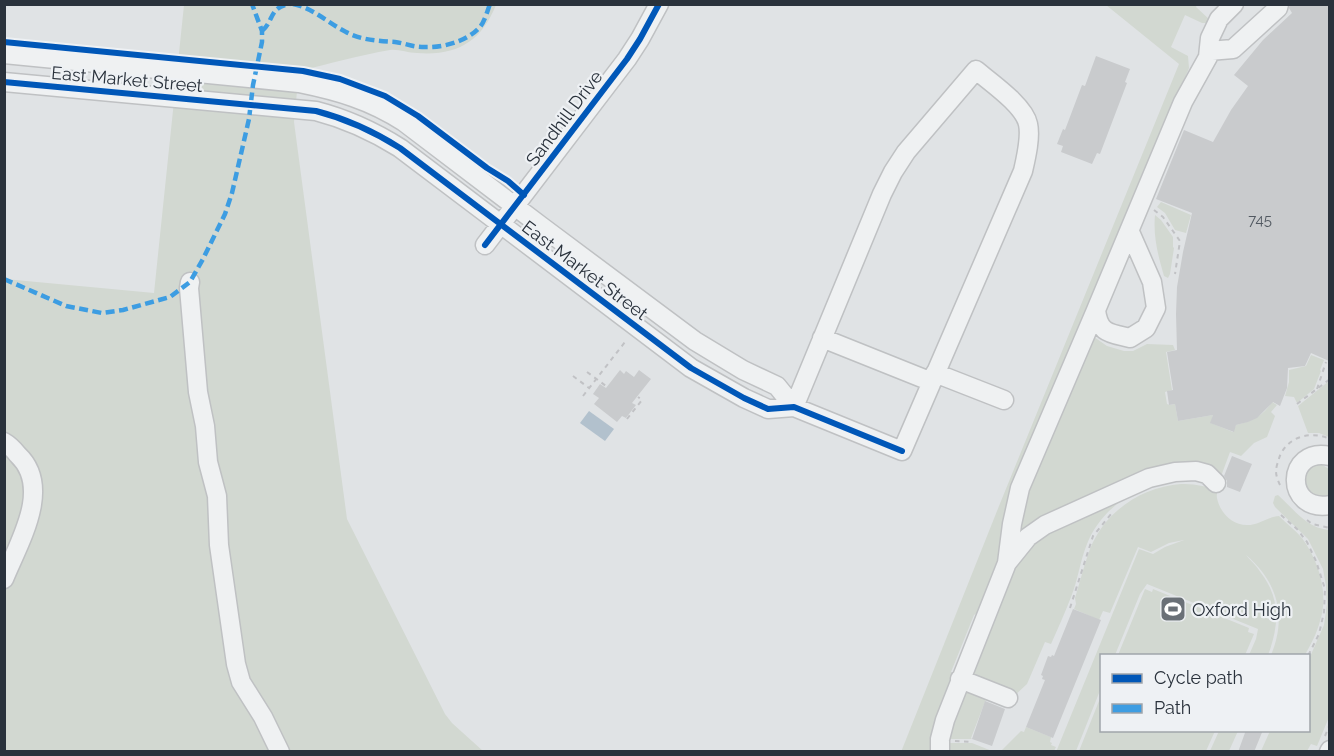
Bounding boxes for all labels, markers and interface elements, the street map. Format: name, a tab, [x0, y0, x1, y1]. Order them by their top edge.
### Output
street label: East Market Street	[50, 62, 204, 96]
street label: Sandhill Drive	[521, 66, 607, 170]
house number: 745	[1248, 211, 1272, 229]
street label: East Market Street	[518, 216, 652, 324]
sports icon: Oxford High	[1158, 594, 1188, 624]
place label: Oxford High	[1192, 599, 1291, 620]
legend	[1100, 654, 1310, 732]
text: Cycle path	[1154, 667, 1243, 688]
text: Path	[1154, 697, 1191, 718]

